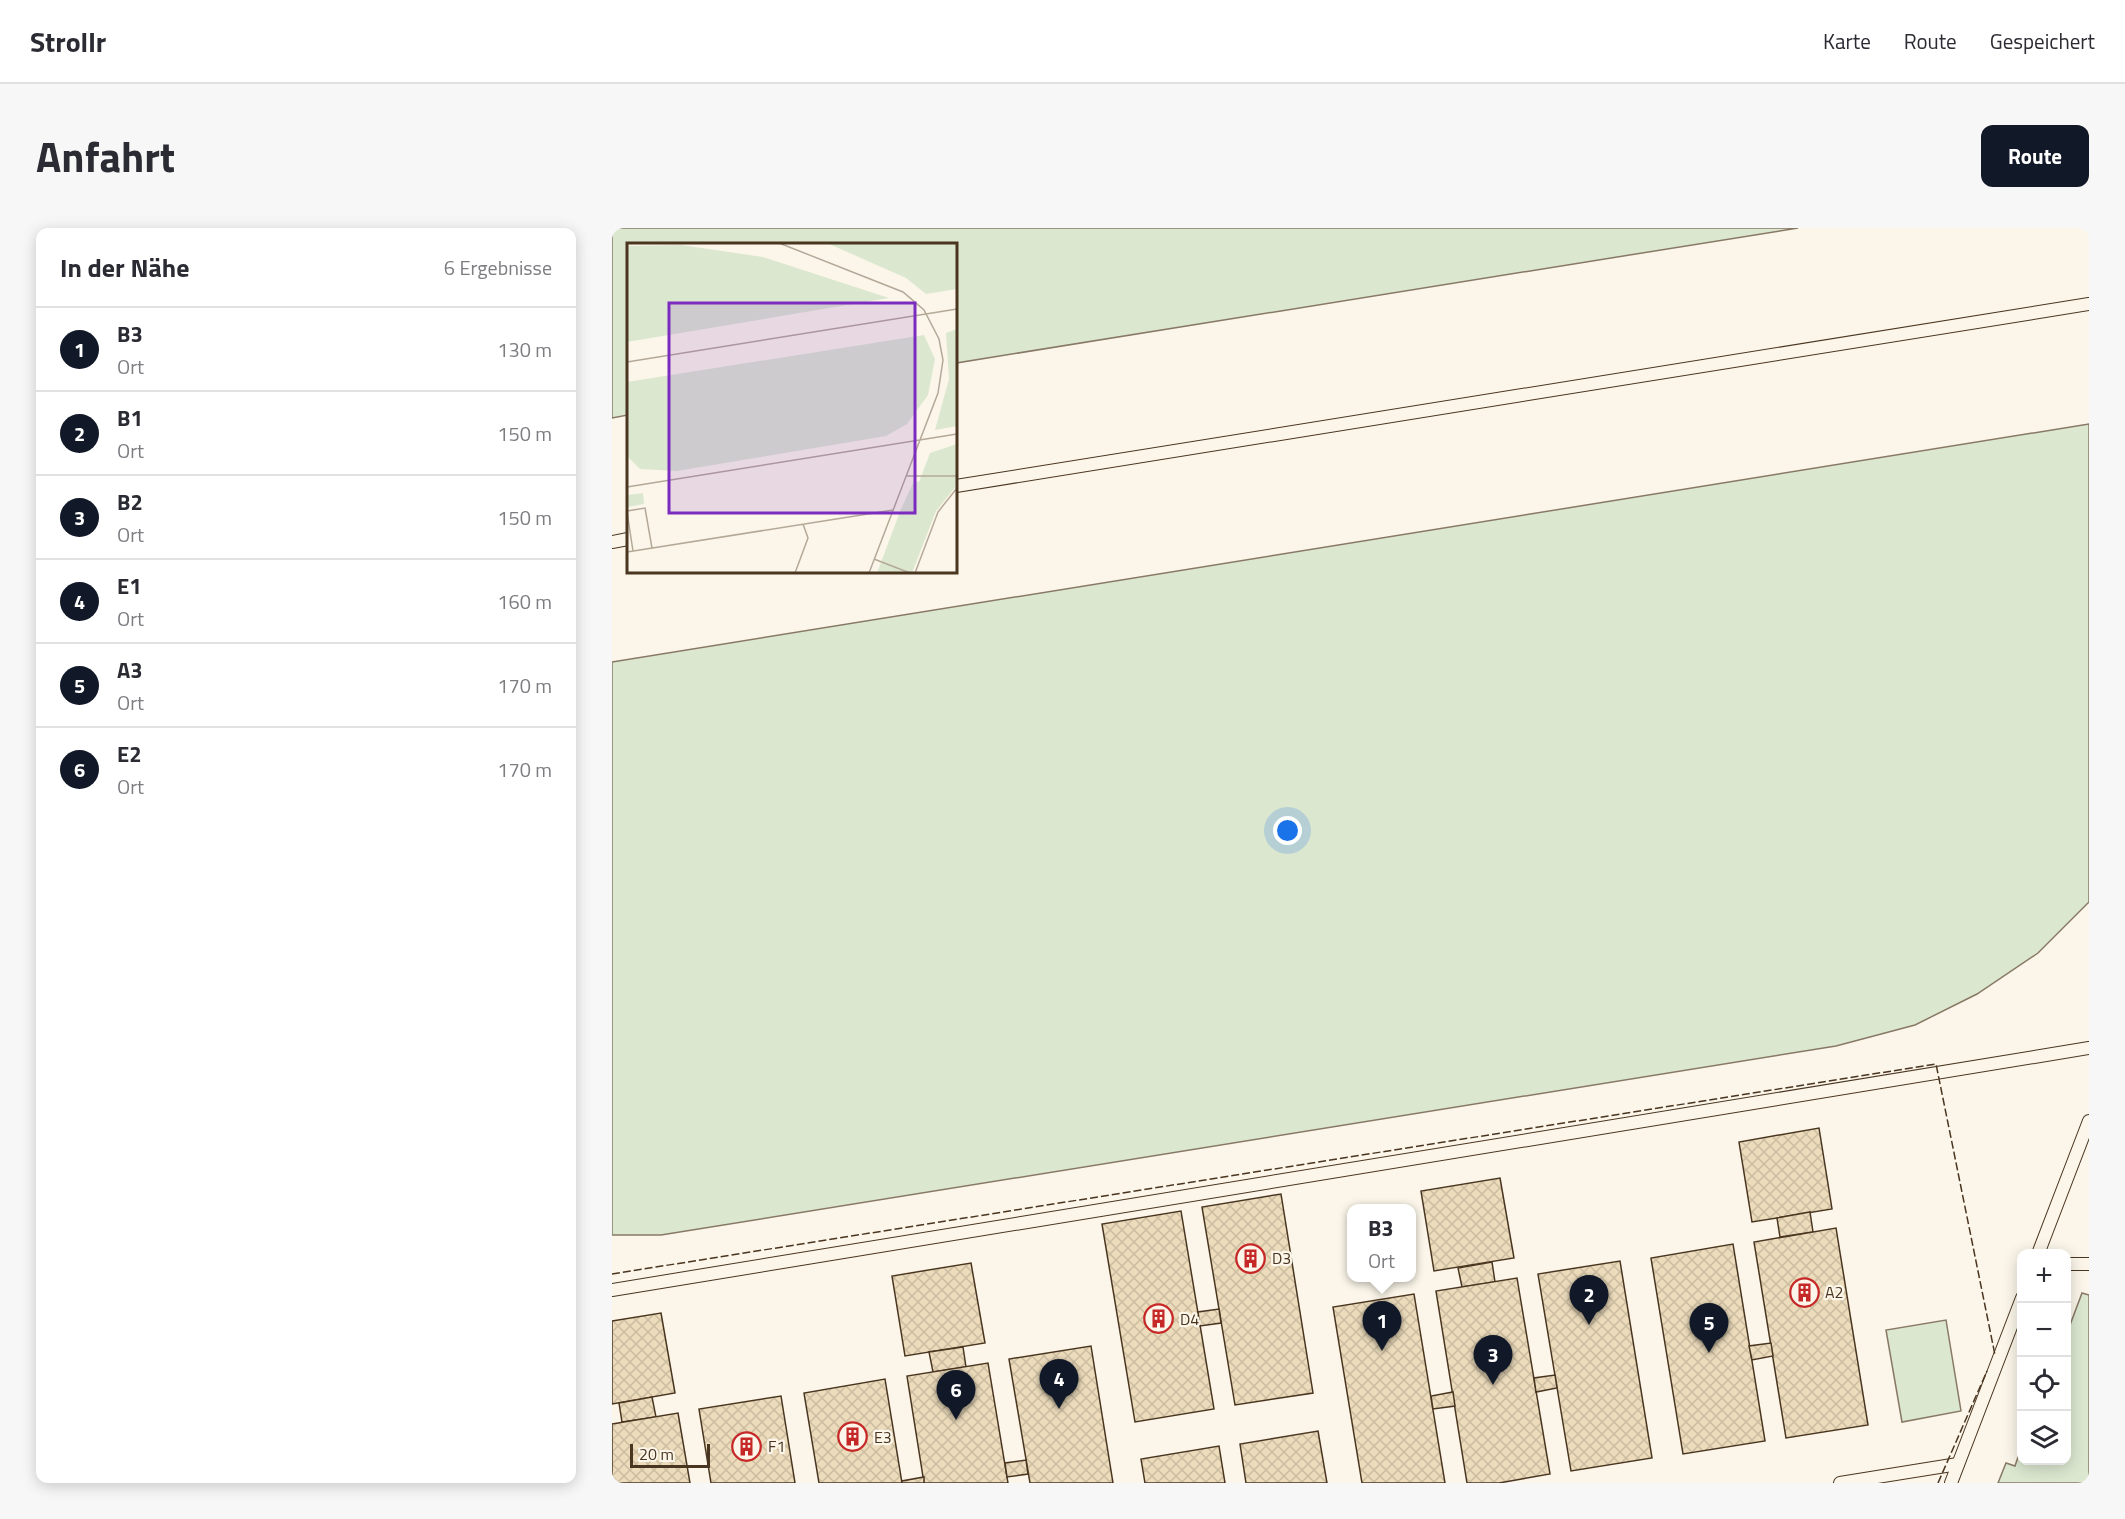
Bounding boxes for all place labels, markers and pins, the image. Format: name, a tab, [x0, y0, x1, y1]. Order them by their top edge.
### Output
building icon: D3	[1235, 1242, 1267, 1274]
place label: D3	[1272, 1246, 1291, 1270]
pin: 2	[1570, 1276, 1608, 1325]
building icon: A2	[1788, 1276, 1820, 1308]
place label: A2	[1825, 1280, 1844, 1304]
pin: 1	[1362, 1302, 1402, 1351]
building icon: D4	[1143, 1303, 1175, 1335]
pin: 5	[1690, 1304, 1728, 1353]
place label: D4	[1180, 1307, 1199, 1331]
pin: 3	[1474, 1336, 1512, 1385]
pin: 4	[1040, 1360, 1078, 1409]
pin: 6	[936, 1370, 976, 1420]
building icon: E3	[837, 1421, 869, 1453]
place label: E3	[874, 1425, 892, 1449]
building icon: F1	[731, 1430, 763, 1462]
place label: F1	[768, 1434, 785, 1458]

